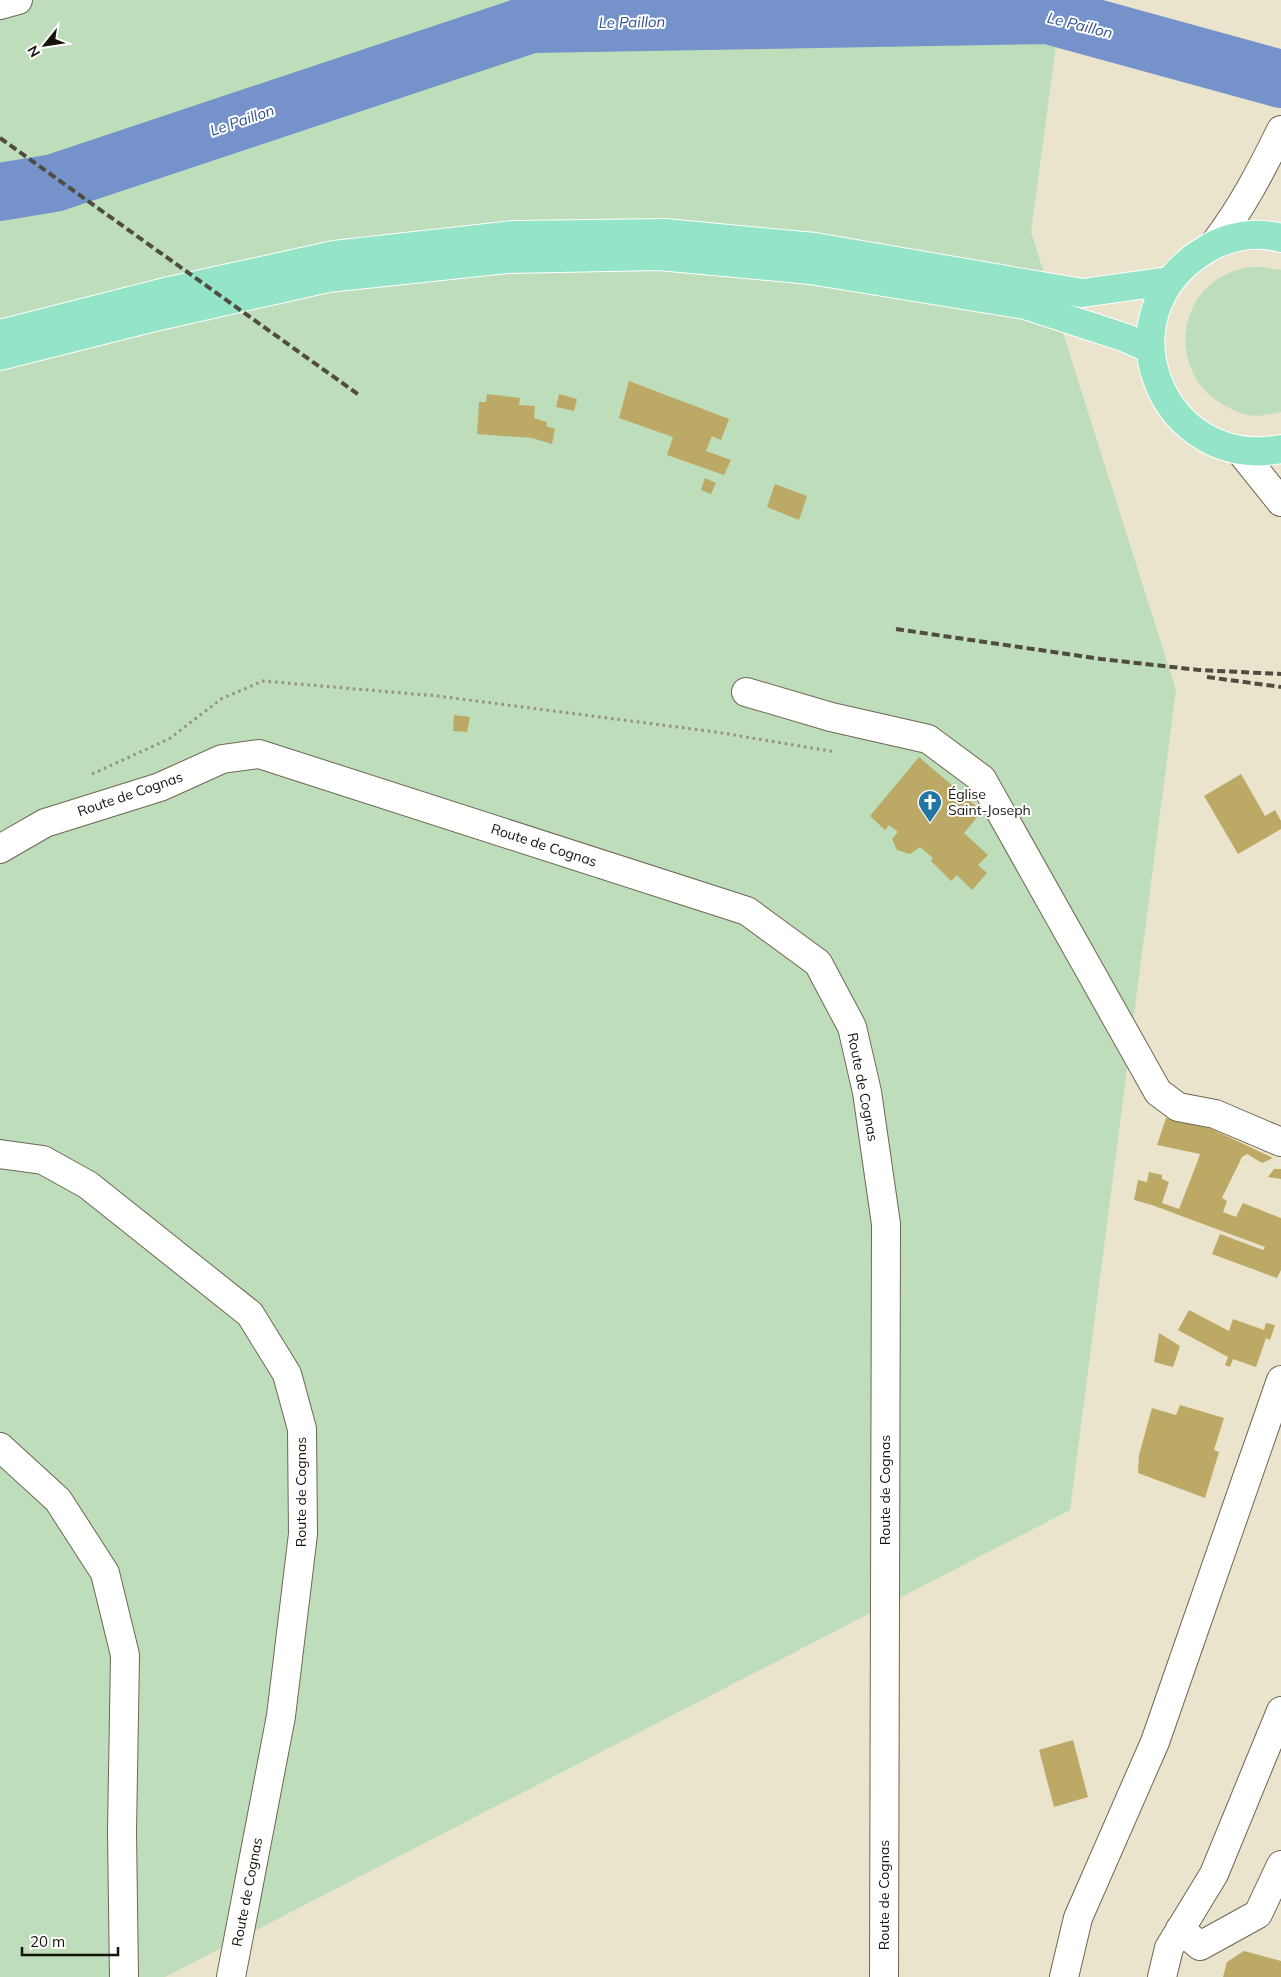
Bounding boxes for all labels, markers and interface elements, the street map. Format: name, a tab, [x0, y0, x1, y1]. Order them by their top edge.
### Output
water label: Le Paillon	[1045, 8, 1115, 42]
water label: Le Paillon	[599, 12, 666, 32]
north arrow	[20, 20, 70, 70]
text: N	[23, 42, 44, 61]
water label: Le Paillon	[207, 100, 277, 140]
street label: Route de Cognas	[75, 767, 185, 820]
place label: Église Saint-Joseph	[948, 785, 1031, 819]
church icon: Église Saint-Joseph	[917, 789, 943, 823]
street label: Route de Cognas	[489, 819, 599, 871]
street label: Route de Cognas	[844, 1031, 882, 1143]
street label: Route de Cognas	[876, 1435, 894, 1545]
street label: Route de Cognas	[292, 1437, 310, 1547]
street label: Route de Cognas	[228, 1836, 266, 1948]
street label: Route de Cognas	[875, 1840, 893, 1950]
scale bar	[22, 1924, 119, 1956]
text: 20 m	[30, 1932, 65, 1951]

